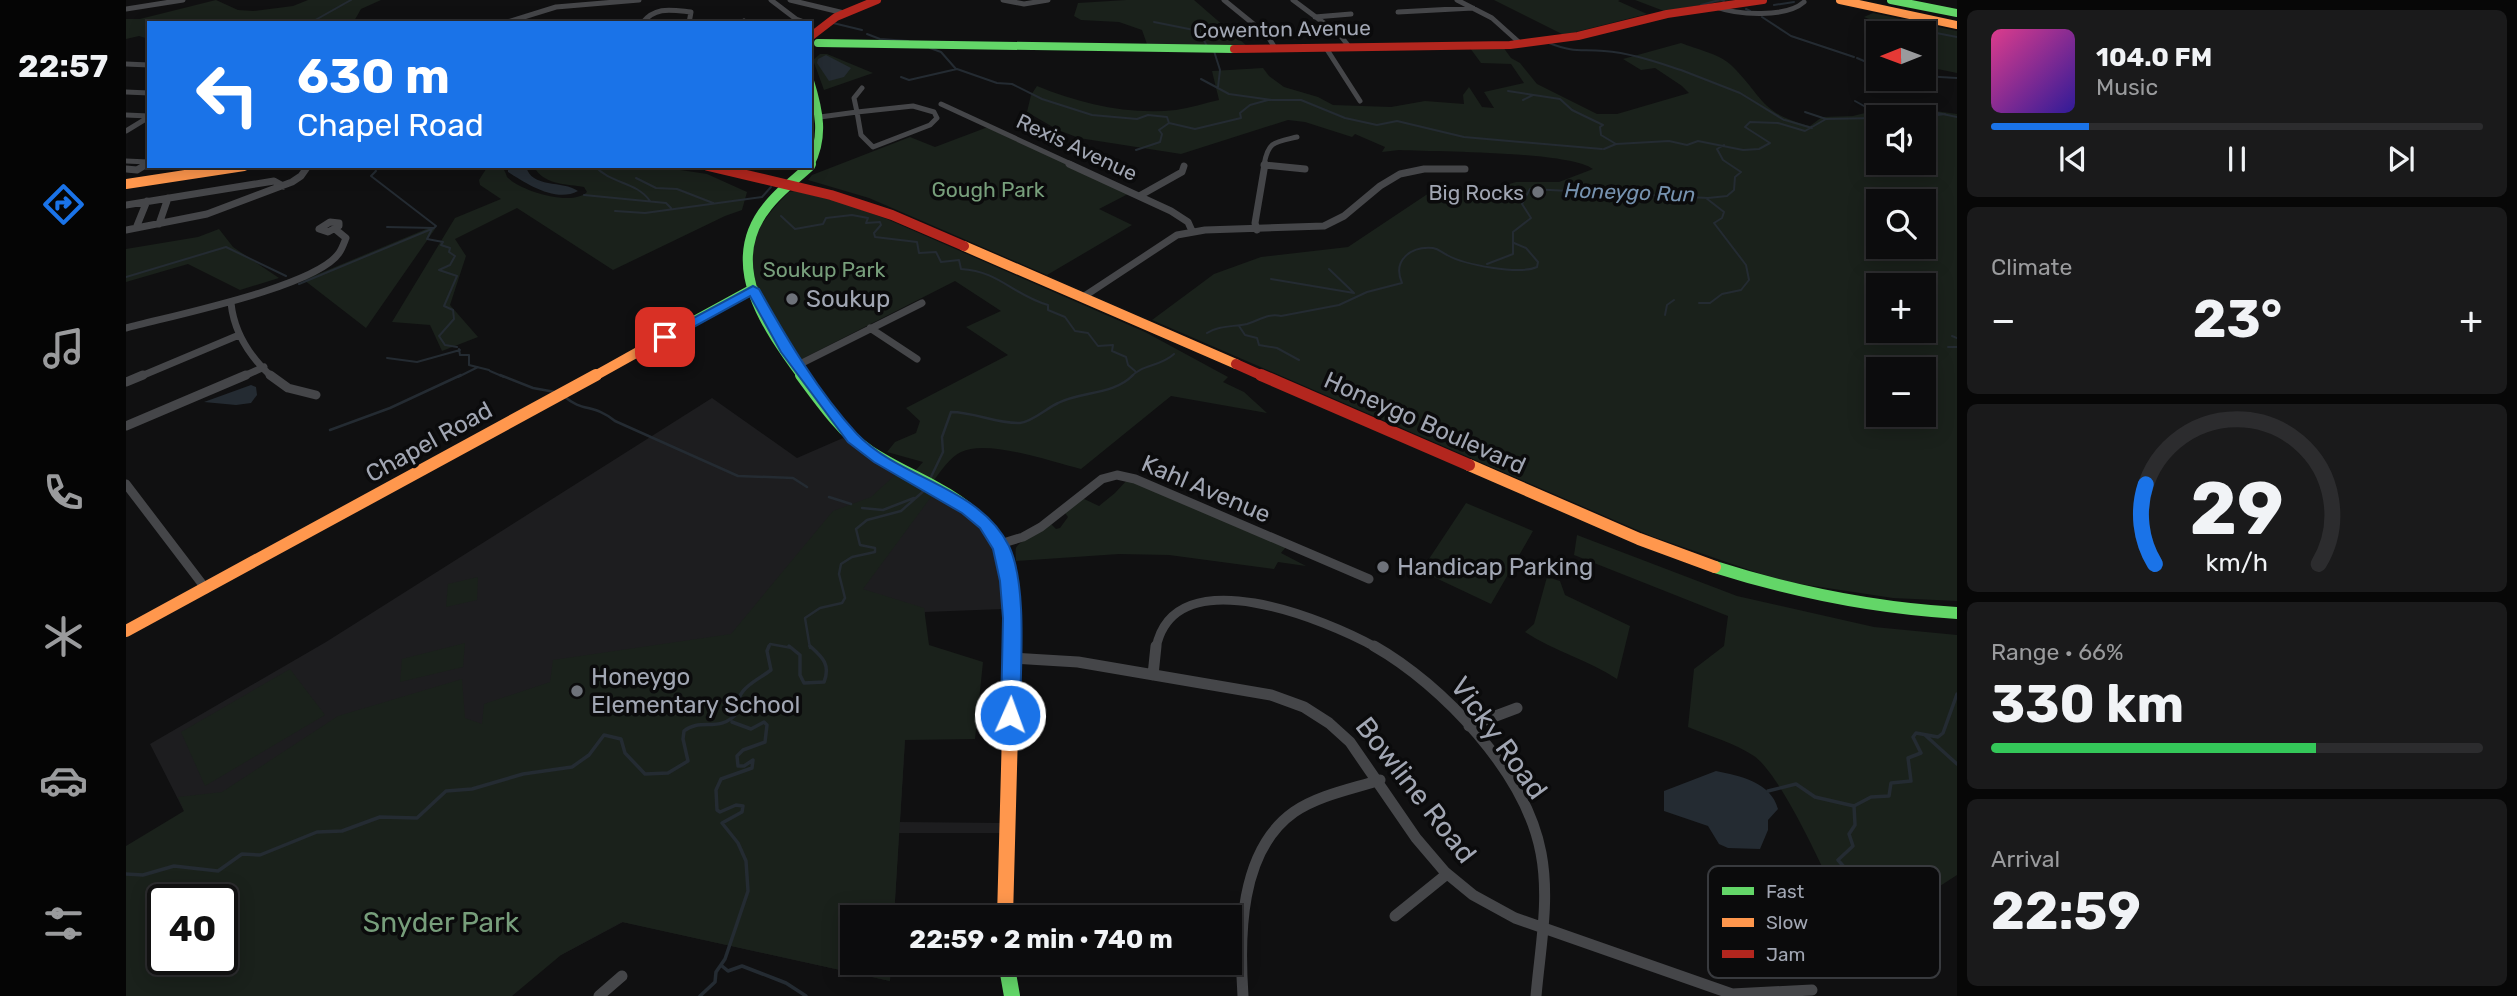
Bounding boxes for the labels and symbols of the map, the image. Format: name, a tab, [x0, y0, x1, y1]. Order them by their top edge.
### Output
street label: Cowenton Avenue	[1193, 15, 1371, 43]
north arrow	[1866, 21, 1936, 91]
street label: Rexis Avenue	[1013, 108, 1141, 186]
park label: Gough Park	[931, 177, 1045, 202]
water label: Honeygo Run	[1564, 177, 1696, 207]
place label: Big Rocks	[1429, 180, 1524, 205]
marker: Big Rocks	[1530, 184, 1546, 200]
park label: Soukup Park	[763, 257, 885, 282]
place label: Soukup	[806, 285, 890, 313]
marker: Soukup	[784, 291, 800, 307]
pin	[635, 307, 695, 367]
street label: Honeygo Boulevard	[1320, 366, 1530, 480]
street label: Chapel Road	[361, 396, 497, 488]
street label: Kahl Avenue	[1137, 449, 1275, 529]
place label: Handicap Parking	[1397, 553, 1593, 581]
marker: Handicap Parking	[1375, 559, 1391, 575]
place label: Honeygo Elementary School	[591, 663, 800, 719]
street label: Vicky Road	[1444, 671, 1554, 805]
position arrow	[973, 678, 1047, 752]
marker: Honeygo Elementary School	[569, 683, 585, 699]
street label: Bowline Road	[1349, 710, 1483, 870]
legend	[1708, 866, 1940, 978]
text: Fast	[1766, 880, 1805, 903]
speed limit sign: 40	[147, 884, 238, 975]
park label: Snyder Park	[363, 906, 520, 939]
text: Slow	[1766, 911, 1808, 934]
text: Jam	[1766, 943, 1805, 966]

